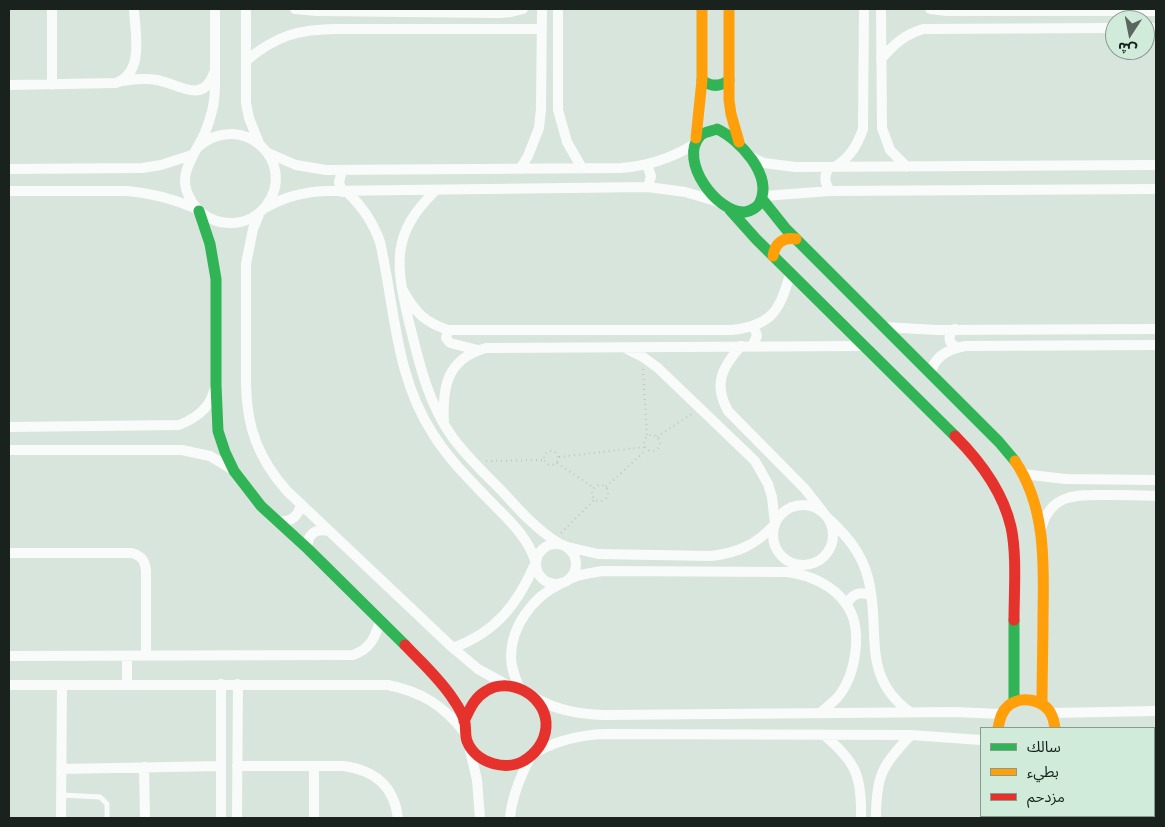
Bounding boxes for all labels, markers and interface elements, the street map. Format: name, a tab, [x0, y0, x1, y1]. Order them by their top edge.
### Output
north arrow	[1105, 10, 1155, 60]
text: ش	[1116, 38, 1138, 59]
legend	[980, 727, 1155, 817]
text: سالك	[1027, 737, 1061, 756]
text: بطيء	[1027, 762, 1059, 781]
text: مزدحم	[1027, 787, 1065, 806]

